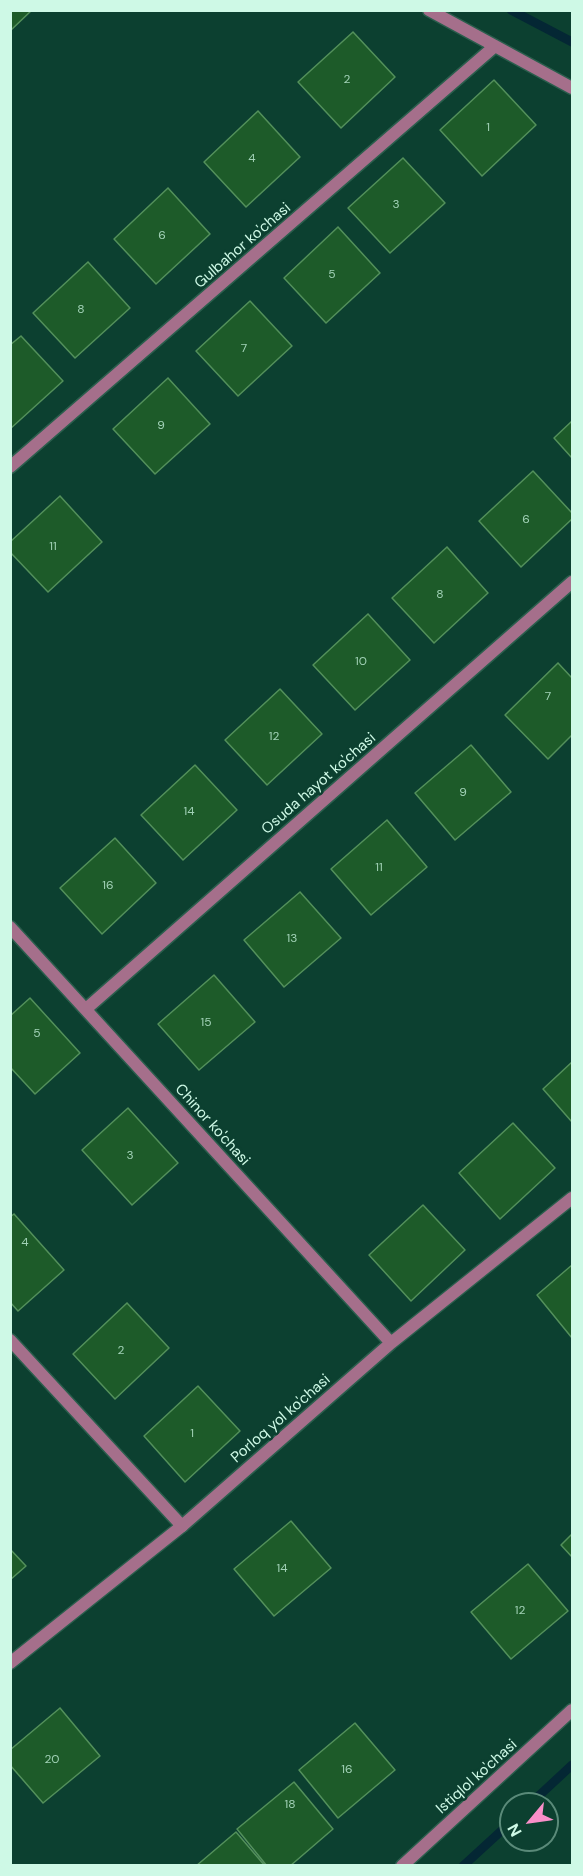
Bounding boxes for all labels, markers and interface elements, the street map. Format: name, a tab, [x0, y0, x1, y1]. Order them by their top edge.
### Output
house number: 2	[344, 73, 350, 87]
house number: 1	[486, 121, 490, 135]
house number: 4	[248, 152, 256, 166]
house number: 3	[392, 198, 400, 212]
street label: Gulbahor ko'chasi	[191, 199, 295, 293]
house number: 6	[158, 229, 166, 243]
house number: 5	[328, 268, 336, 282]
house number: 8	[77, 303, 85, 317]
house number: 7	[241, 342, 247, 356]
house number: 9	[157, 419, 165, 433]
house number: 6	[522, 513, 530, 527]
house number: 11	[49, 540, 57, 554]
house number: 8	[436, 588, 444, 602]
house number: 10	[355, 655, 367, 669]
house number: 7	[545, 690, 551, 704]
street label: Osuda hayot ko'chasi	[258, 729, 380, 839]
house number: 12	[269, 730, 279, 744]
house number: 9	[459, 786, 467, 800]
house number: 14	[183, 805, 195, 819]
house number: 11	[375, 861, 383, 875]
house number: 16	[102, 879, 114, 893]
house number: 13	[287, 932, 297, 946]
house number: 15	[200, 1016, 212, 1030]
house number: 5	[33, 1027, 41, 1041]
street label: Chinor ko'chasi	[171, 1081, 253, 1169]
house number: 3	[126, 1149, 134, 1163]
house number: 4	[21, 1236, 29, 1250]
house number: 2	[118, 1344, 124, 1358]
street label: Porloq yol ko'chasi	[228, 1371, 334, 1467]
house number: 1	[190, 1427, 194, 1441]
house number: 14	[276, 1562, 288, 1576]
house number: 12	[515, 1604, 525, 1618]
street label: Istiqlol ko'chasi	[433, 1736, 521, 1818]
house number: 20	[45, 1753, 59, 1767]
house number: 16	[341, 1763, 353, 1777]
north arrow	[499, 1792, 559, 1852]
house number: 18	[284, 1798, 296, 1812]
text: N	[503, 1820, 527, 1840]

